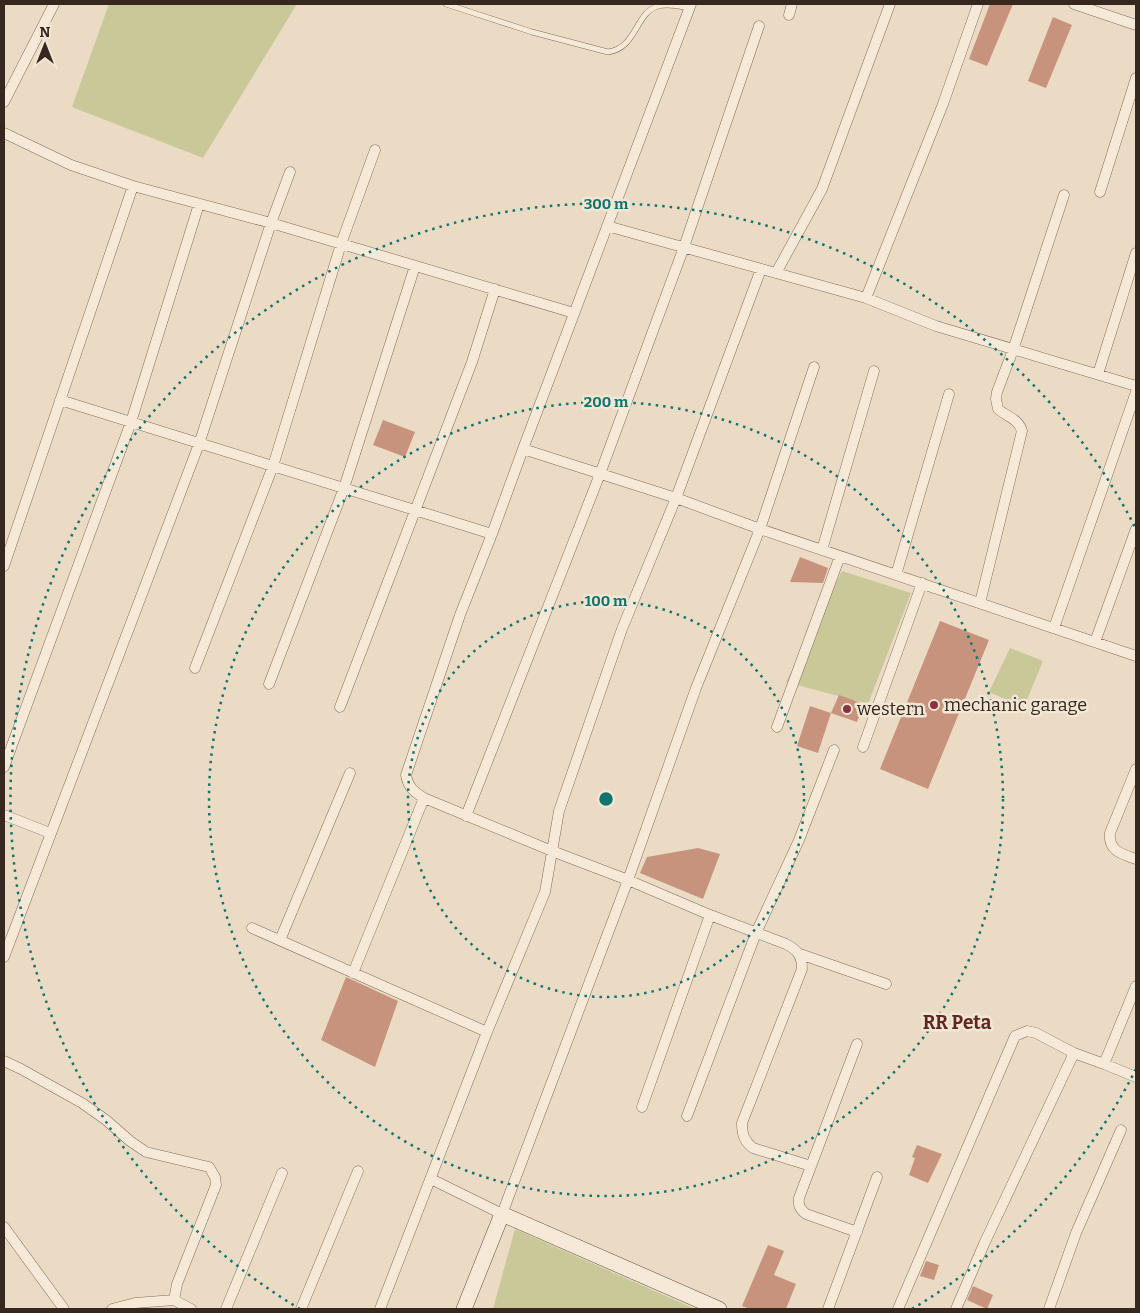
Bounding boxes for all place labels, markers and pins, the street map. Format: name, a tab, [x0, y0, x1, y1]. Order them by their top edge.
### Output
place label: mechanic garage	[944, 694, 1087, 716]
place label: western	[856, 698, 925, 720]
marker: mechanic garage	[928, 699, 940, 711]
marker: western	[841, 703, 853, 715]
centre of rings	[597, 790, 615, 808]

